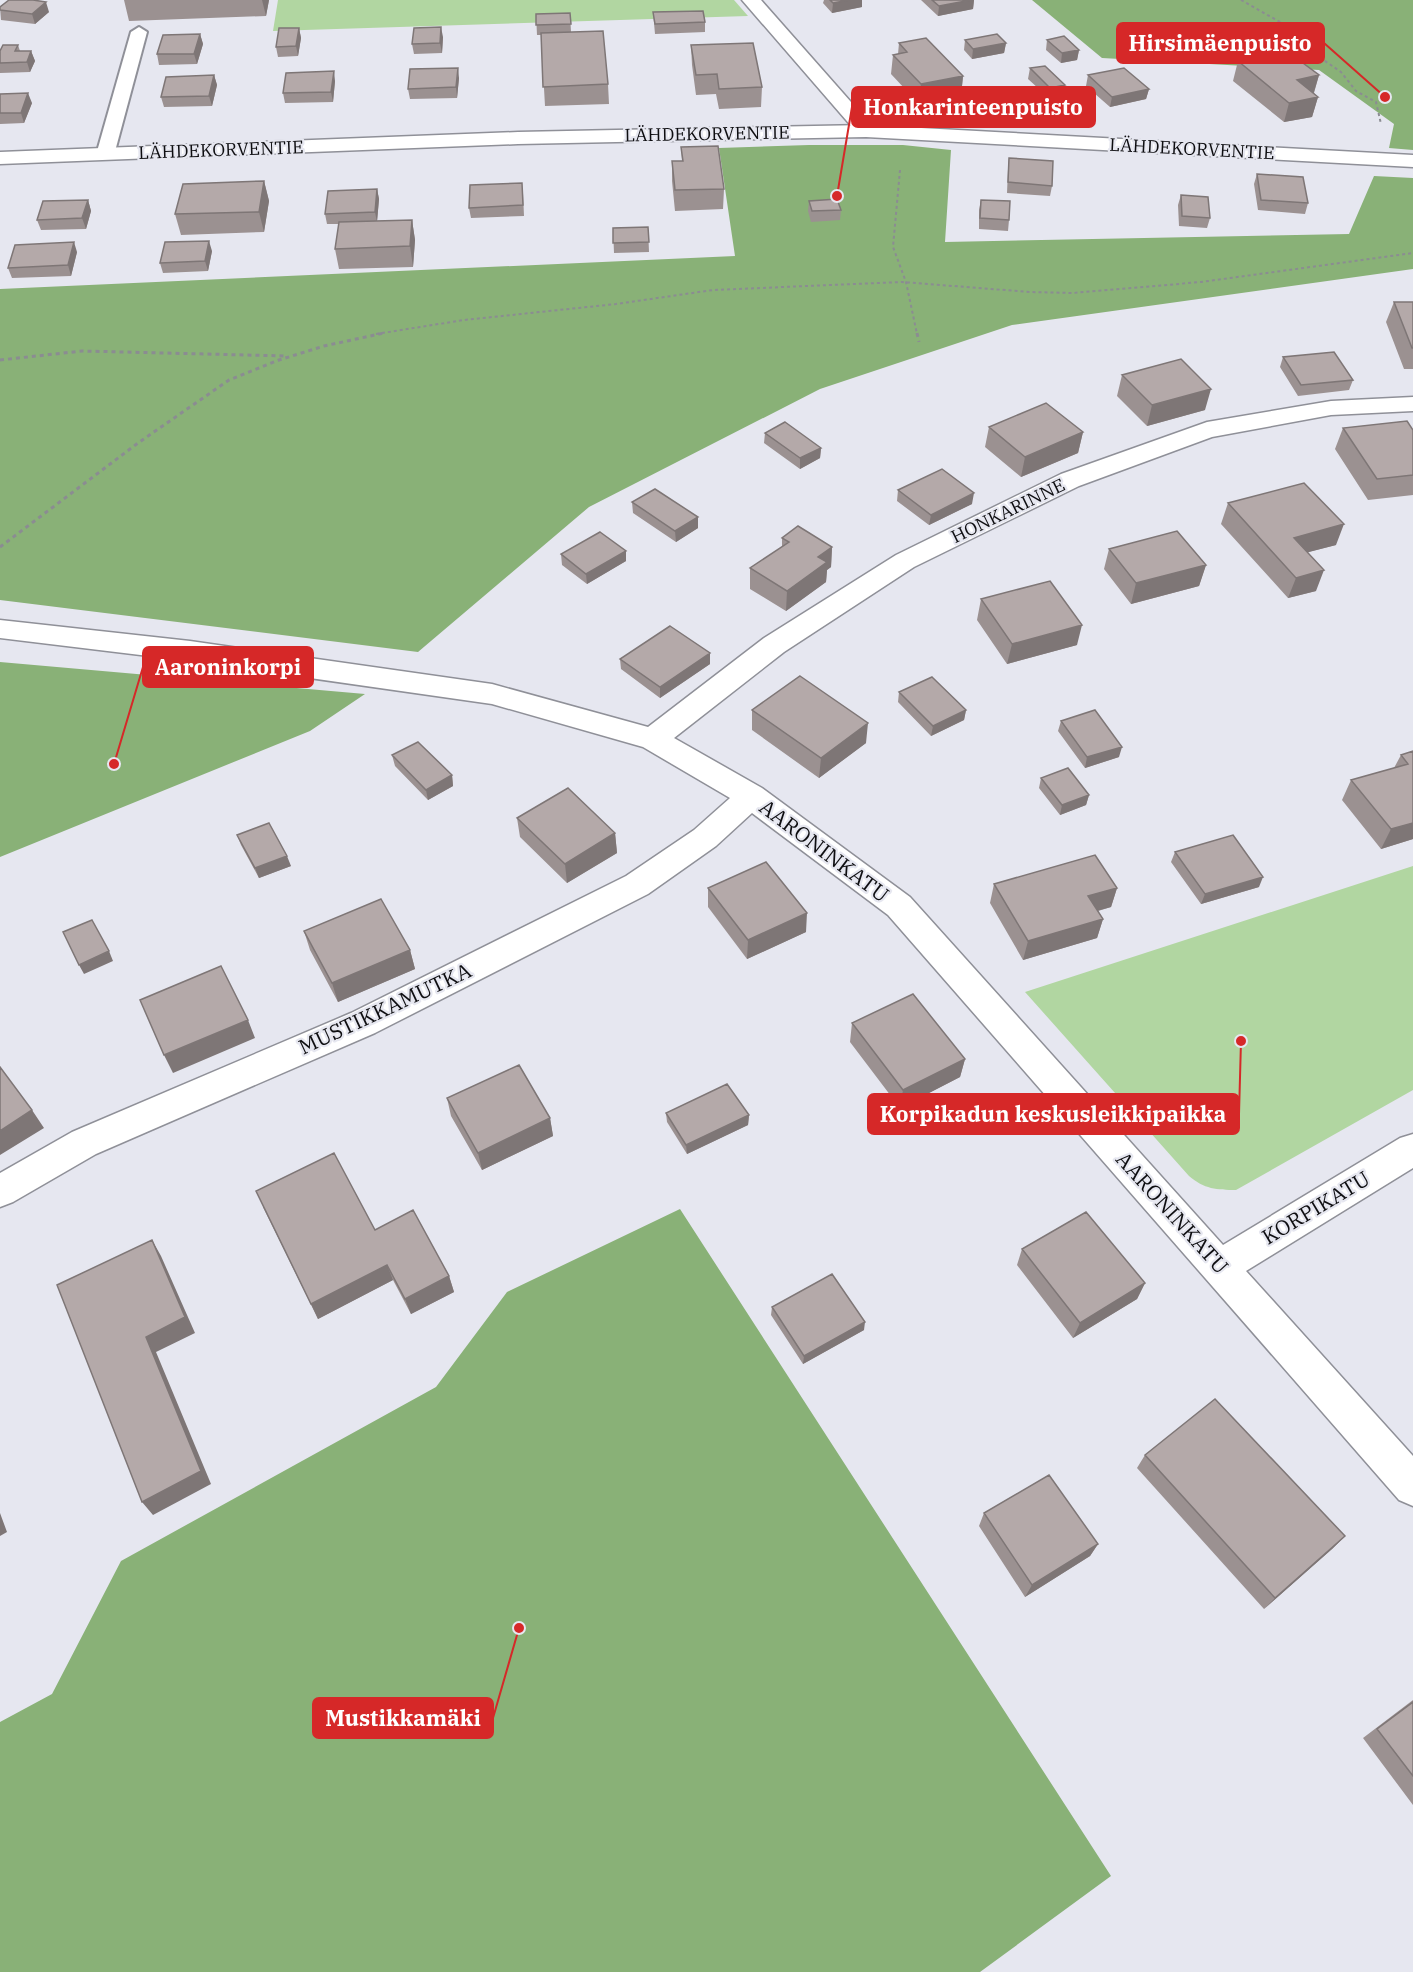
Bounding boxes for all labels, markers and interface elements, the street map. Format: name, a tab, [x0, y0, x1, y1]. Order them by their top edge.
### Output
callout: Hirsimäenpuisto	[1117, 23, 1324, 63]
text: Hirsimäenpuisto	[1128, 28, 1312, 57]
callout: Honkarinteenpuisto	[852, 87, 1095, 127]
text: Honkarinteenpuisto	[863, 92, 1083, 121]
street label: LÄHDEKORVENTIE	[624, 121, 790, 146]
street label: LÄHDEKORVENTIE	[1109, 133, 1275, 164]
street label: LÄHDEKORVENTIE	[138, 135, 304, 164]
street label: HONKARINNE	[947, 473, 1069, 548]
callout: Aaroninkorpi	[143, 647, 313, 687]
text: Aaroninkorpi	[155, 652, 301, 681]
street label: AARONINKATU	[754, 792, 895, 908]
street label: MUSTIKKAMUTKA	[294, 956, 476, 1060]
callout: Korpikadun keskusleikkipaikka	[868, 1094, 1239, 1134]
text: Korpikadun keskusleikkipaikka	[880, 1099, 1226, 1128]
street label: AARONINKATU	[1110, 1145, 1235, 1279]
street label: KORPIKATU	[1256, 1164, 1375, 1250]
callout: Mustikkamäki	[313, 1698, 493, 1738]
text: Mustikkamäki	[325, 1703, 481, 1732]

